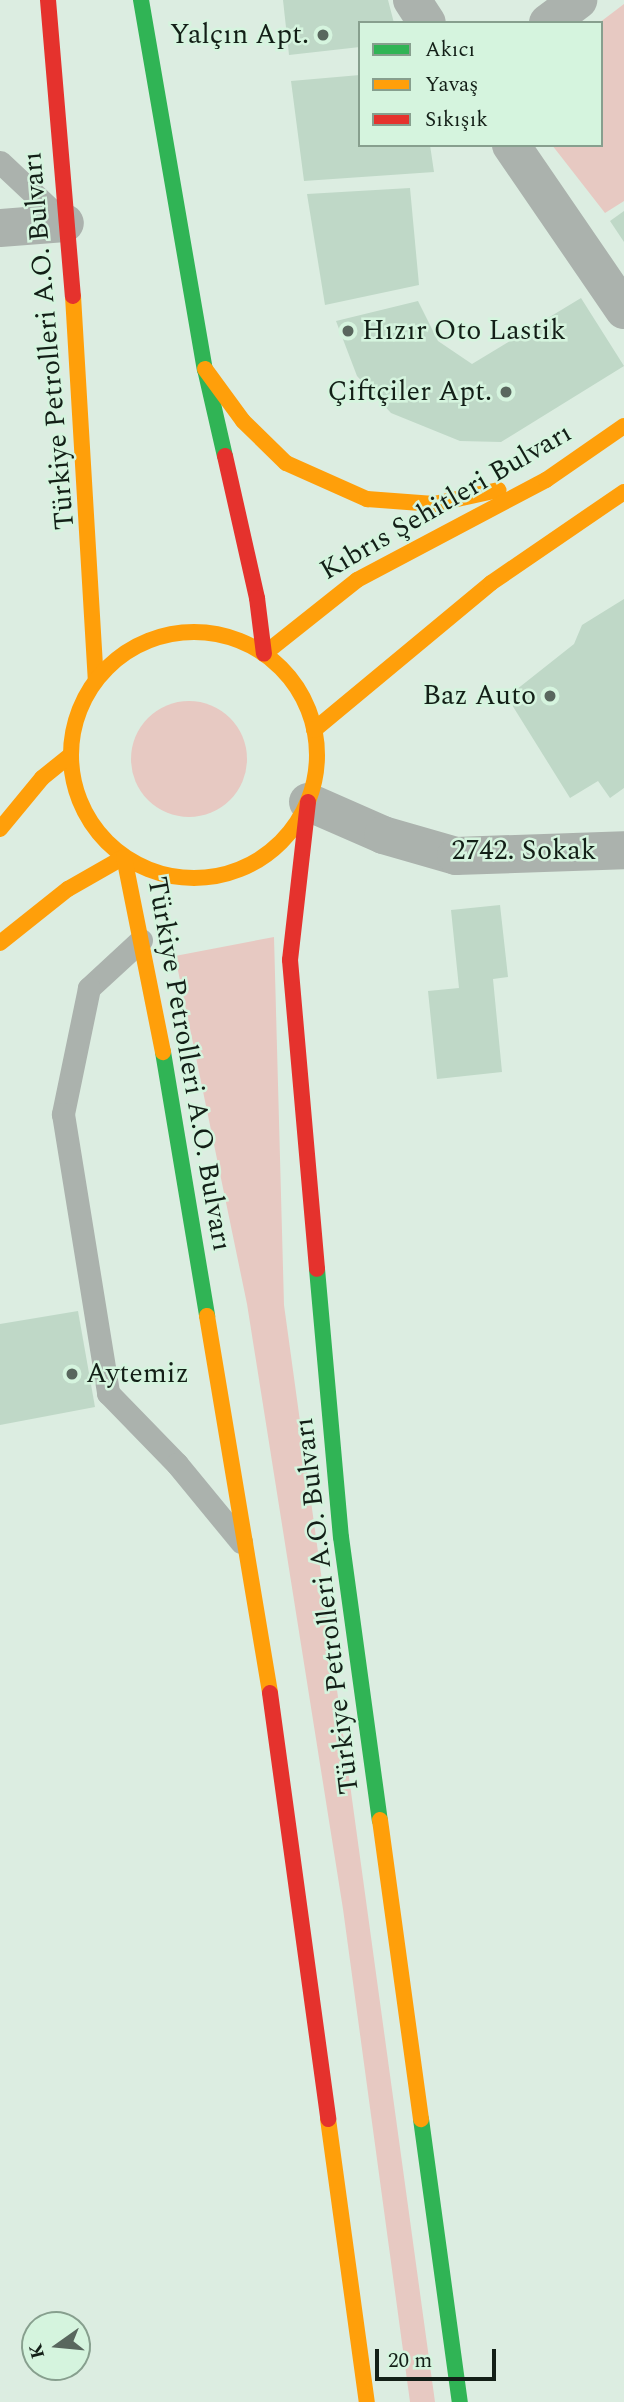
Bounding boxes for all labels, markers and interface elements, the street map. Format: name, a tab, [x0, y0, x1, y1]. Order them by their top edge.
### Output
place label: Yalçın Apt.	[170, 18, 309, 52]
legend	[358, 21, 603, 147]
marker: Yalçın Apt.	[315, 27, 331, 43]
text: Akıcı	[425, 34, 475, 66]
text: Yavaş	[425, 69, 478, 101]
text: Sıkışık	[425, 104, 488, 136]
street label: Türkiye Petrolleri A.O. Bulvarı	[16, 151, 82, 531]
place label: Hızır Oto Lastik	[362, 314, 566, 348]
marker: Hızır Oto Lastik	[340, 323, 356, 339]
place label: Çiftçiler Apt.	[328, 375, 492, 409]
marker: Çiftçiler Apt.	[498, 384, 514, 400]
street label: Kıbrıs Şehitleri Bulvarı	[314, 416, 578, 588]
place label: Baz Auto	[422, 679, 536, 713]
marker: Baz Auto	[542, 688, 558, 704]
street label: 2742. Sokak	[452, 834, 596, 868]
street label: Türkiye Petrolleri A.O. Bulvarı	[140, 874, 238, 1254]
place label: Aytemiz	[86, 1357, 189, 1391]
marker: Aytemiz	[64, 1366, 80, 1382]
street label: Türkiye Petrolleri A.O. Bulvarı	[287, 1416, 367, 1796]
north arrow	[21, 2311, 91, 2381]
scale bar	[379, 2336, 500, 2380]
text: K	[21, 2340, 53, 2362]
text: 20 m	[388, 2345, 432, 2377]

